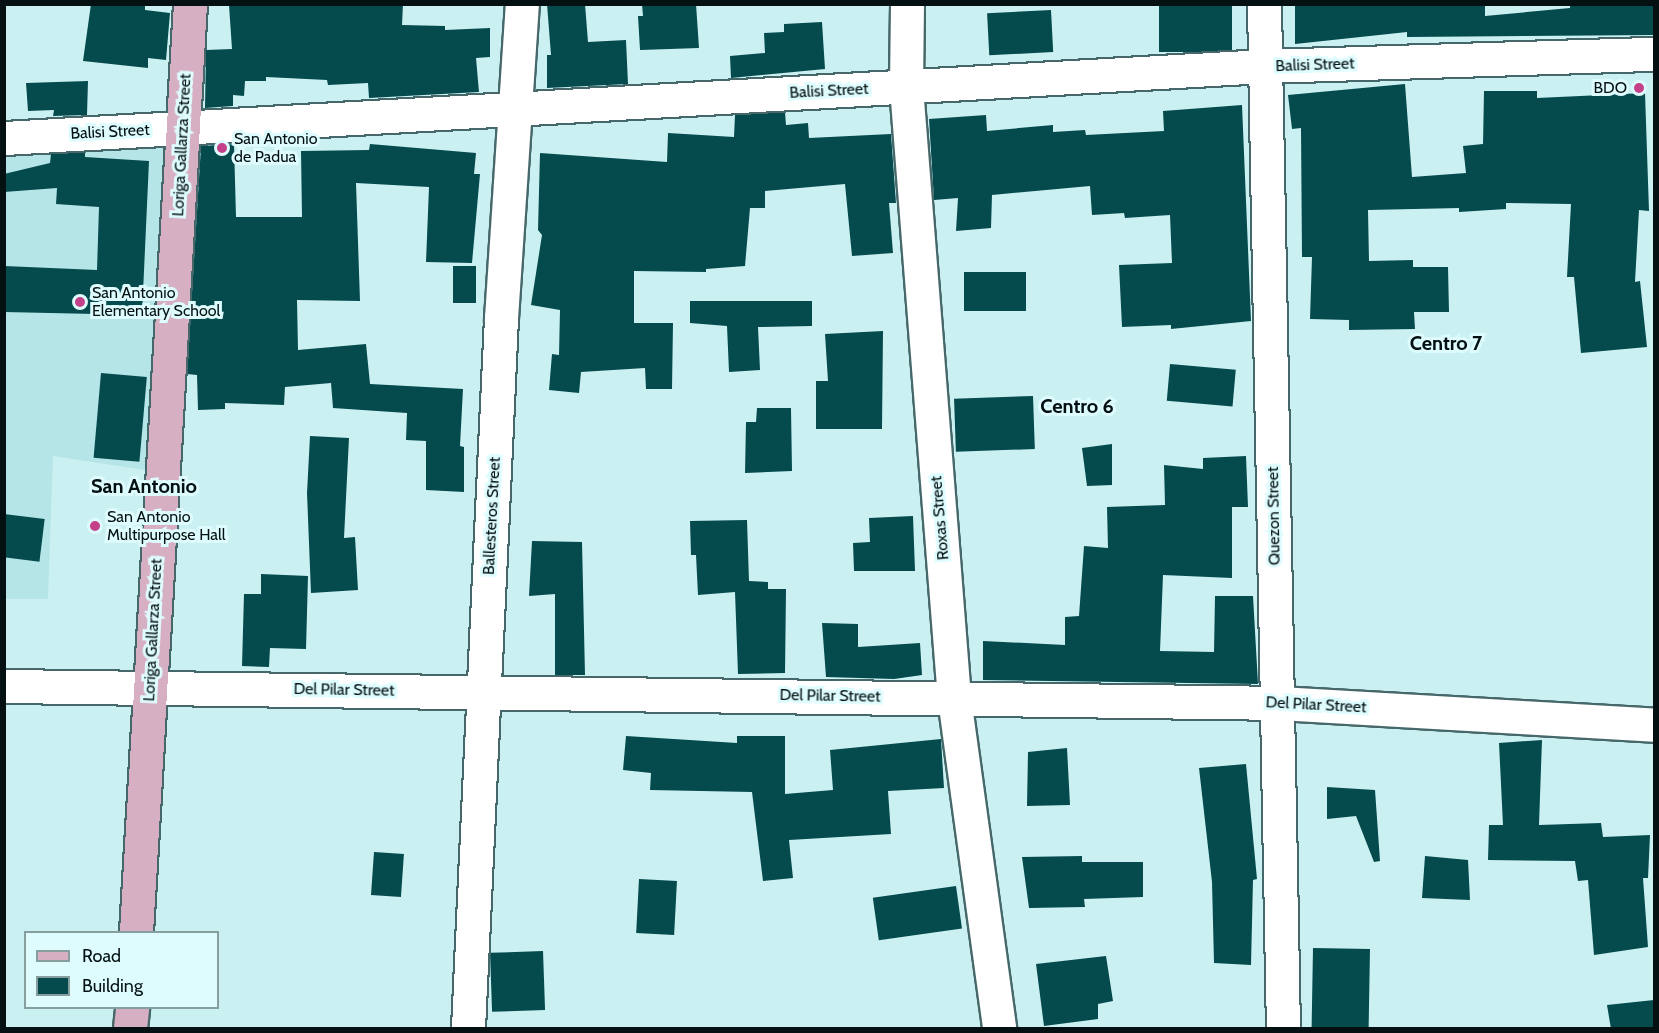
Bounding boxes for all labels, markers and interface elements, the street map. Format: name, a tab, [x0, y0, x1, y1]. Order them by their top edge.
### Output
street label: Balisi Street	[1275, 54, 1355, 76]
street label: Loriga Gallarza Street	[169, 73, 195, 217]
place label: BDO	[1593, 78, 1627, 98]
street label: Balisi Street	[789, 79, 869, 103]
marker: BDO	[1632, 81, 1646, 95]
street label: Balisi Street	[70, 120, 150, 144]
place label: San Antonio de Padua	[234, 129, 318, 167]
marker: San Antonio de Padua	[215, 141, 229, 155]
place label: San Antonio Elementary School	[92, 283, 220, 321]
marker: San Antonio Elementary School	[73, 295, 87, 309]
district label: Centro 7	[1410, 331, 1482, 355]
district label: Centro 6	[1040, 394, 1114, 418]
street label: Ballesteros Street	[479, 457, 505, 575]
street label: Quezon Street	[1264, 467, 1284, 565]
district label: San Antonio	[91, 474, 197, 498]
street label: Roxas Street	[927, 475, 953, 561]
place label: San Antonio Multipurpose Hall	[107, 507, 226, 545]
marker: San Antonio Multipurpose Hall	[88, 519, 102, 533]
street label: Loriga Gallarza Street	[140, 558, 166, 702]
street label: Del Pilar Street	[293, 680, 395, 700]
street label: Del Pilar Street	[779, 686, 881, 706]
street label: Del Pilar Street	[1265, 693, 1367, 717]
legend	[24, 931, 219, 1009]
text: Road	[82, 945, 121, 967]
text: Building	[82, 975, 143, 997]

